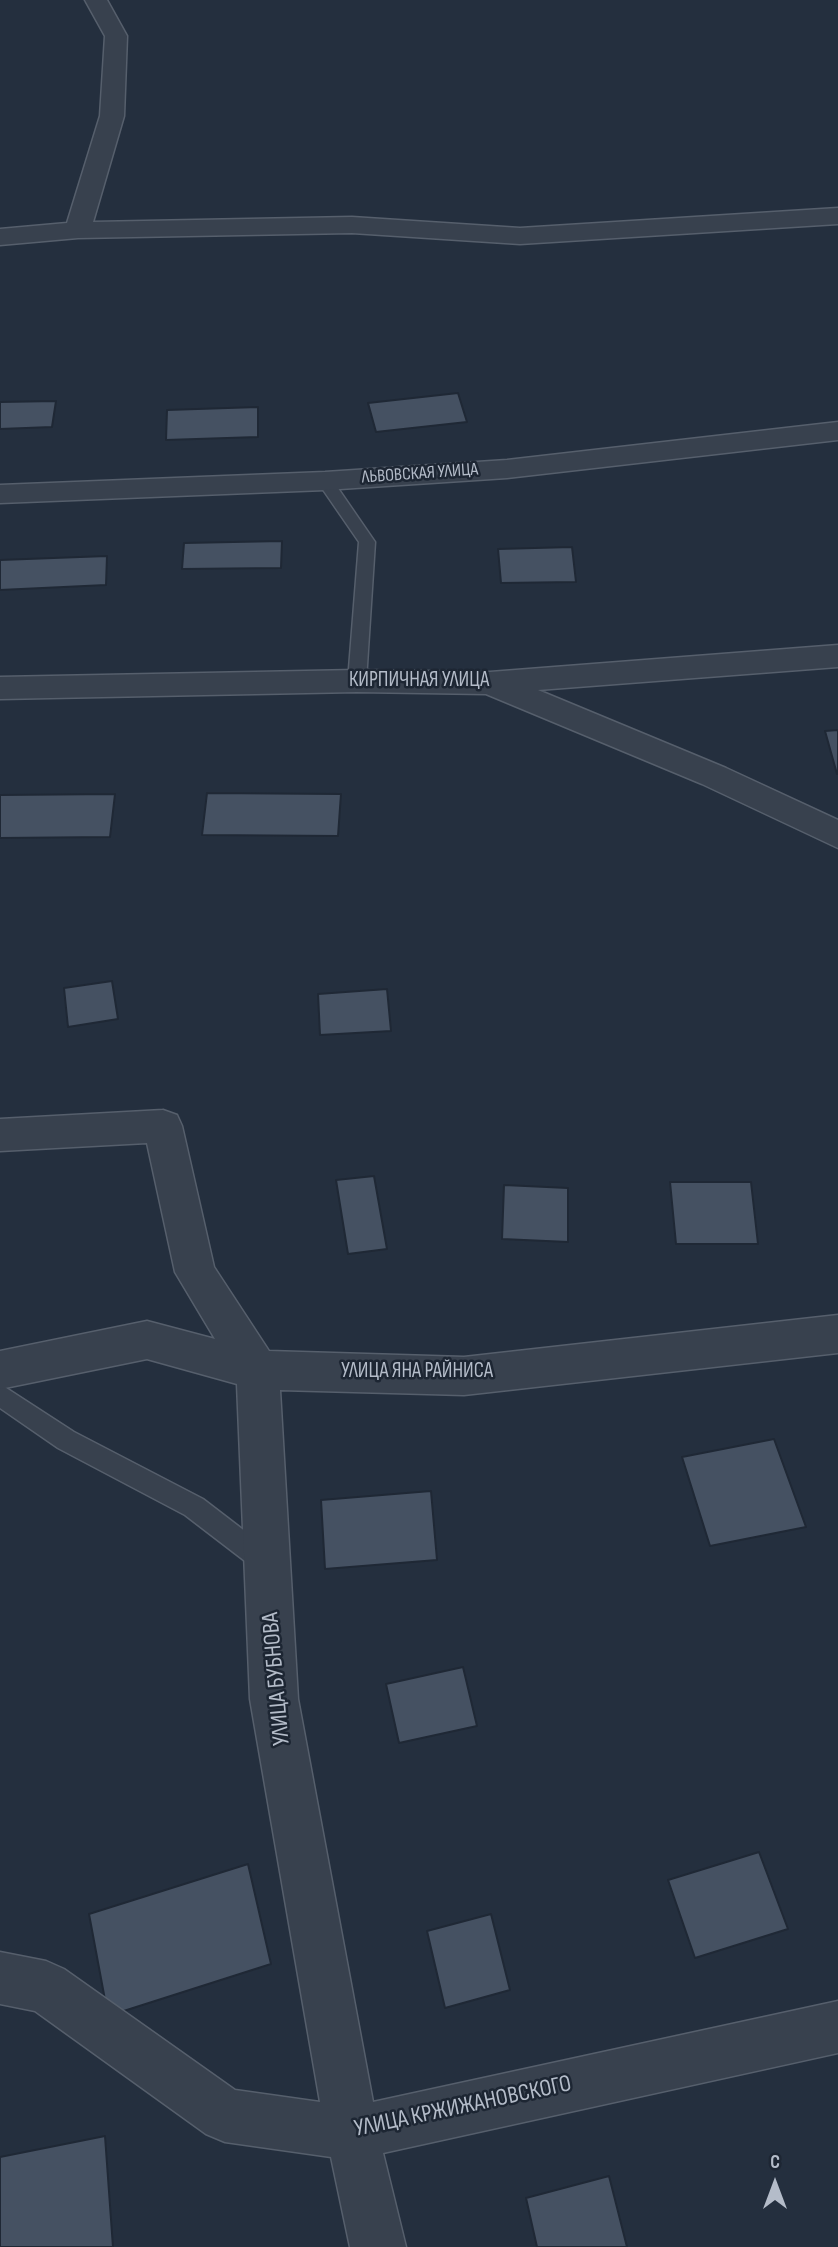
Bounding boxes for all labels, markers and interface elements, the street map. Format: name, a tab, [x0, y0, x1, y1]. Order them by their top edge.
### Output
street label: ЛЬВОВСКАЯ УЛИЦА	[361, 459, 479, 489]
street label: КИРПИЧНАЯ УЛИЦА	[349, 668, 489, 694]
street label: УЛИЦА ЯНА РАЙНИСА	[341, 1359, 493, 1385]
street label: УЛИЦА БУБНОВА	[257, 1611, 297, 1747]
street label: УЛИЦА КРЖИЖАНОВСКОГО	[352, 2070, 574, 2144]
north arrow	[740, 2149, 810, 2219]
text: С	[770, 2151, 780, 2174]

